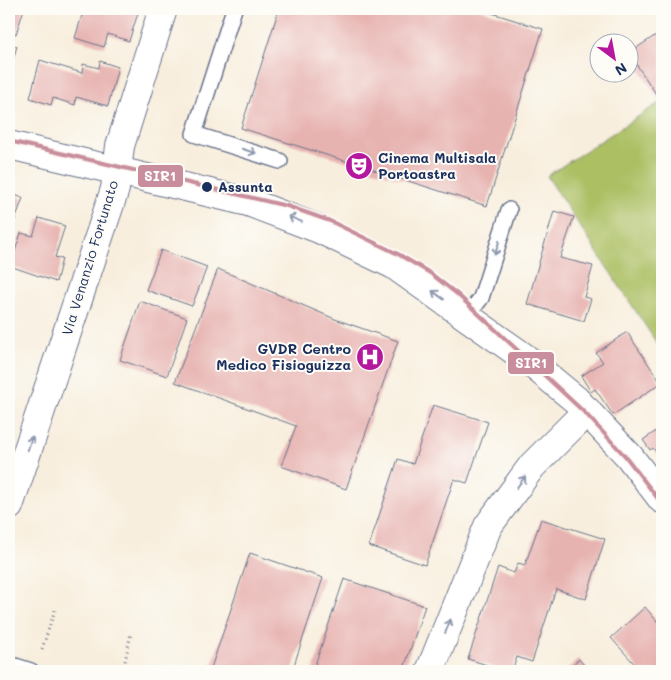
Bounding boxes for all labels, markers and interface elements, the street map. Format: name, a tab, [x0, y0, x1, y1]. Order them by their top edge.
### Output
north arrow	[588, 32, 638, 82]
text: N	[612, 59, 631, 80]
one-way arrow	[241, 147, 257, 156]
place label: Cinema Multisala Portoastra	[378, 148, 497, 183]
theatre icon: Cinema Multisala Portoastra	[344, 151, 374, 181]
line badge: SIR1	[137, 164, 184, 188]
text: SIR1	[144, 166, 176, 185]
place label: Assunta	[218, 177, 273, 196]
street label: Via Venanzio Fortunato	[57, 178, 122, 338]
marker: Assunta	[200, 180, 214, 194]
one-way arrow	[288, 214, 304, 223]
one-way arrow	[492, 240, 502, 256]
one-way arrow	[431, 290, 445, 300]
place label: GVDR Centro Medico Fisioguizza	[216, 339, 351, 374]
hospital icon: GVDR Centro Medico Fisioguizza	[355, 342, 385, 372]
line badge: SIR1	[507, 351, 555, 375]
text: SIR1	[515, 353, 547, 372]
one-way arrow	[26, 436, 35, 452]
one-way arrow	[516, 475, 526, 489]
one-way arrow	[444, 619, 453, 634]

